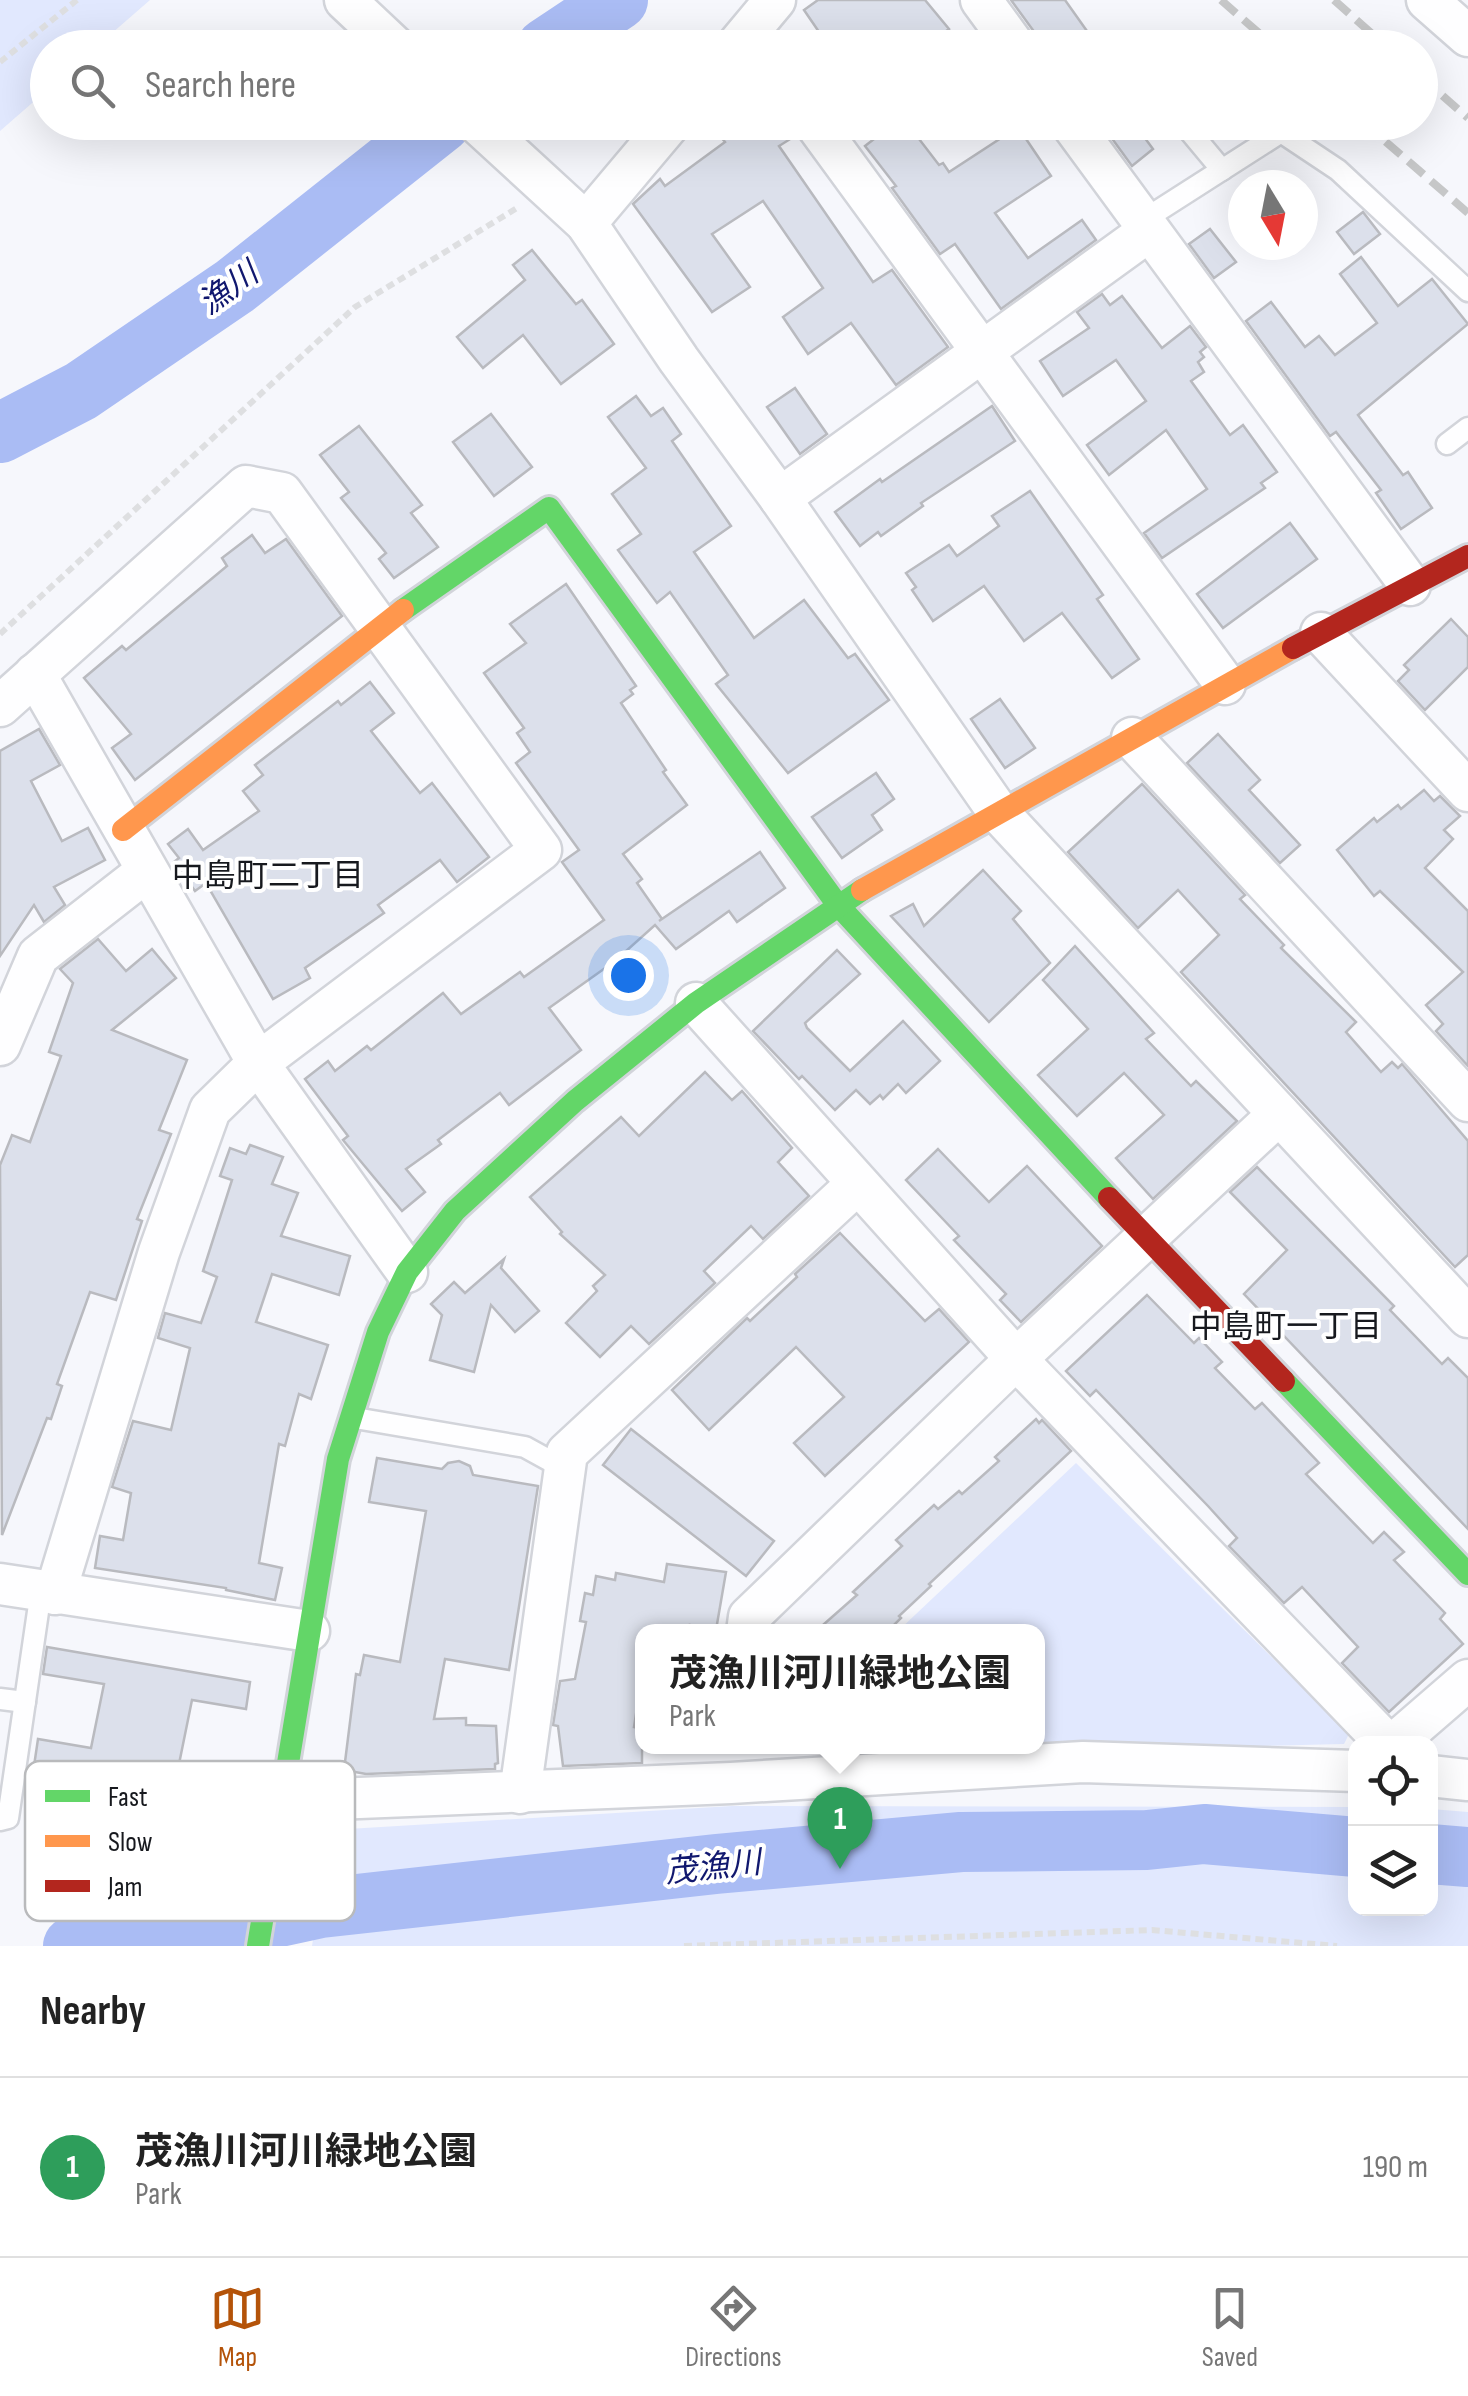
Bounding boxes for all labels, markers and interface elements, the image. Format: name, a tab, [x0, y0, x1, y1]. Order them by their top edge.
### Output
search box	[30, 30, 1438, 140]
icon: search	[65, 58, 120, 113]
text: Search here	[145, 63, 296, 108]
north arrow	[1228, 170, 1318, 260]
water label: 漁川	[192, 253, 269, 324]
district label: 中島町二丁目	[172, 857, 364, 896]
your location	[603, 950, 654, 1001]
district label: 中島町一丁目	[1190, 1308, 1382, 1347]
popup	[635, 1624, 1045, 1754]
text: 茂漁川河川緑地公園	[669, 1652, 1011, 1697]
text: Park	[669, 1697, 716, 1736]
map controls	[1348, 1736, 1438, 1916]
button: locate	[1348, 1736, 1438, 1826]
legend	[25, 1761, 355, 1921]
text: Fast	[108, 1781, 147, 1814]
pin: 1	[808, 1786, 872, 1869]
text: Slow	[108, 1826, 153, 1859]
button: layers	[1348, 1826, 1438, 1916]
water label: 茂漁川	[663, 1843, 766, 1892]
text: Jam	[107, 1871, 143, 1904]
text: Nearby	[40, 1986, 146, 2037]
text: 茂漁川河川緑地公園	[135, 2130, 477, 2175]
text: 1	[66, 2148, 79, 2187]
text: 190 m	[1363, 2148, 1428, 2187]
text: Park	[135, 2175, 182, 2214]
tab: Map	[210, 2281, 265, 2374]
tab: Directions	[685, 2281, 782, 2374]
tab: Saved	[1202, 2281, 1258, 2374]

